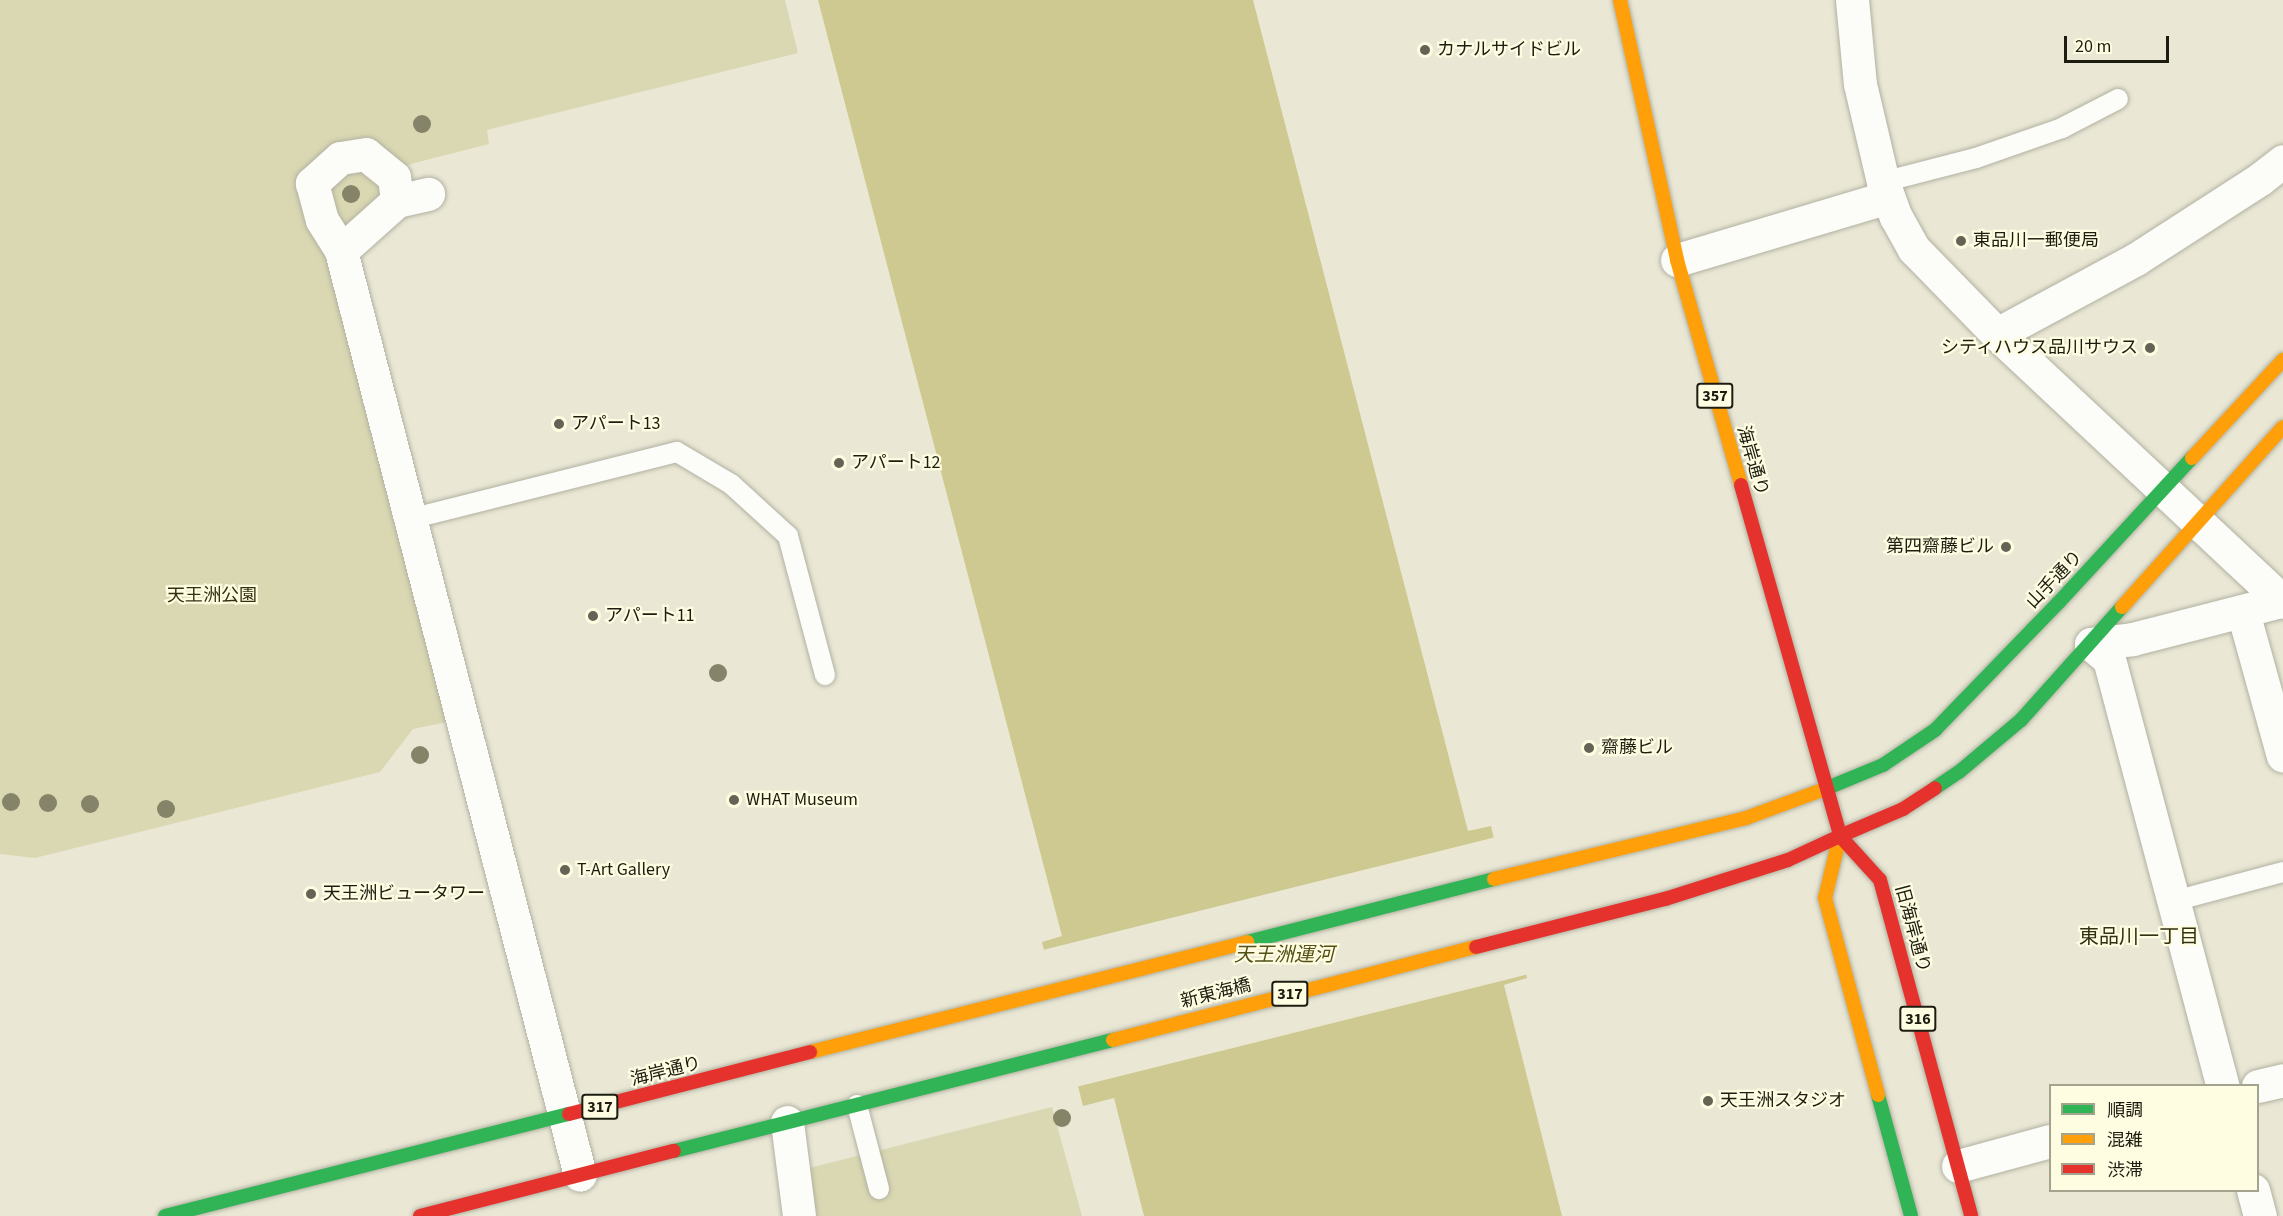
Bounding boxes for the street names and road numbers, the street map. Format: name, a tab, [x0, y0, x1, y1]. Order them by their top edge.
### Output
road number: 357	[1696, 383, 1734, 409]
street label: 海岸通り	[1732, 423, 1772, 499]
street label: 山手通り	[2022, 547, 2088, 613]
street label: 旧海岸通り	[1890, 883, 1934, 975]
street label: 新東海橋	[1178, 975, 1254, 1013]
road number: 317	[1270, 981, 1310, 1007]
road number: 316	[1898, 1006, 1938, 1032]
street label: 海岸通り	[628, 1053, 704, 1091]
road number: 317	[580, 1094, 620, 1120]

